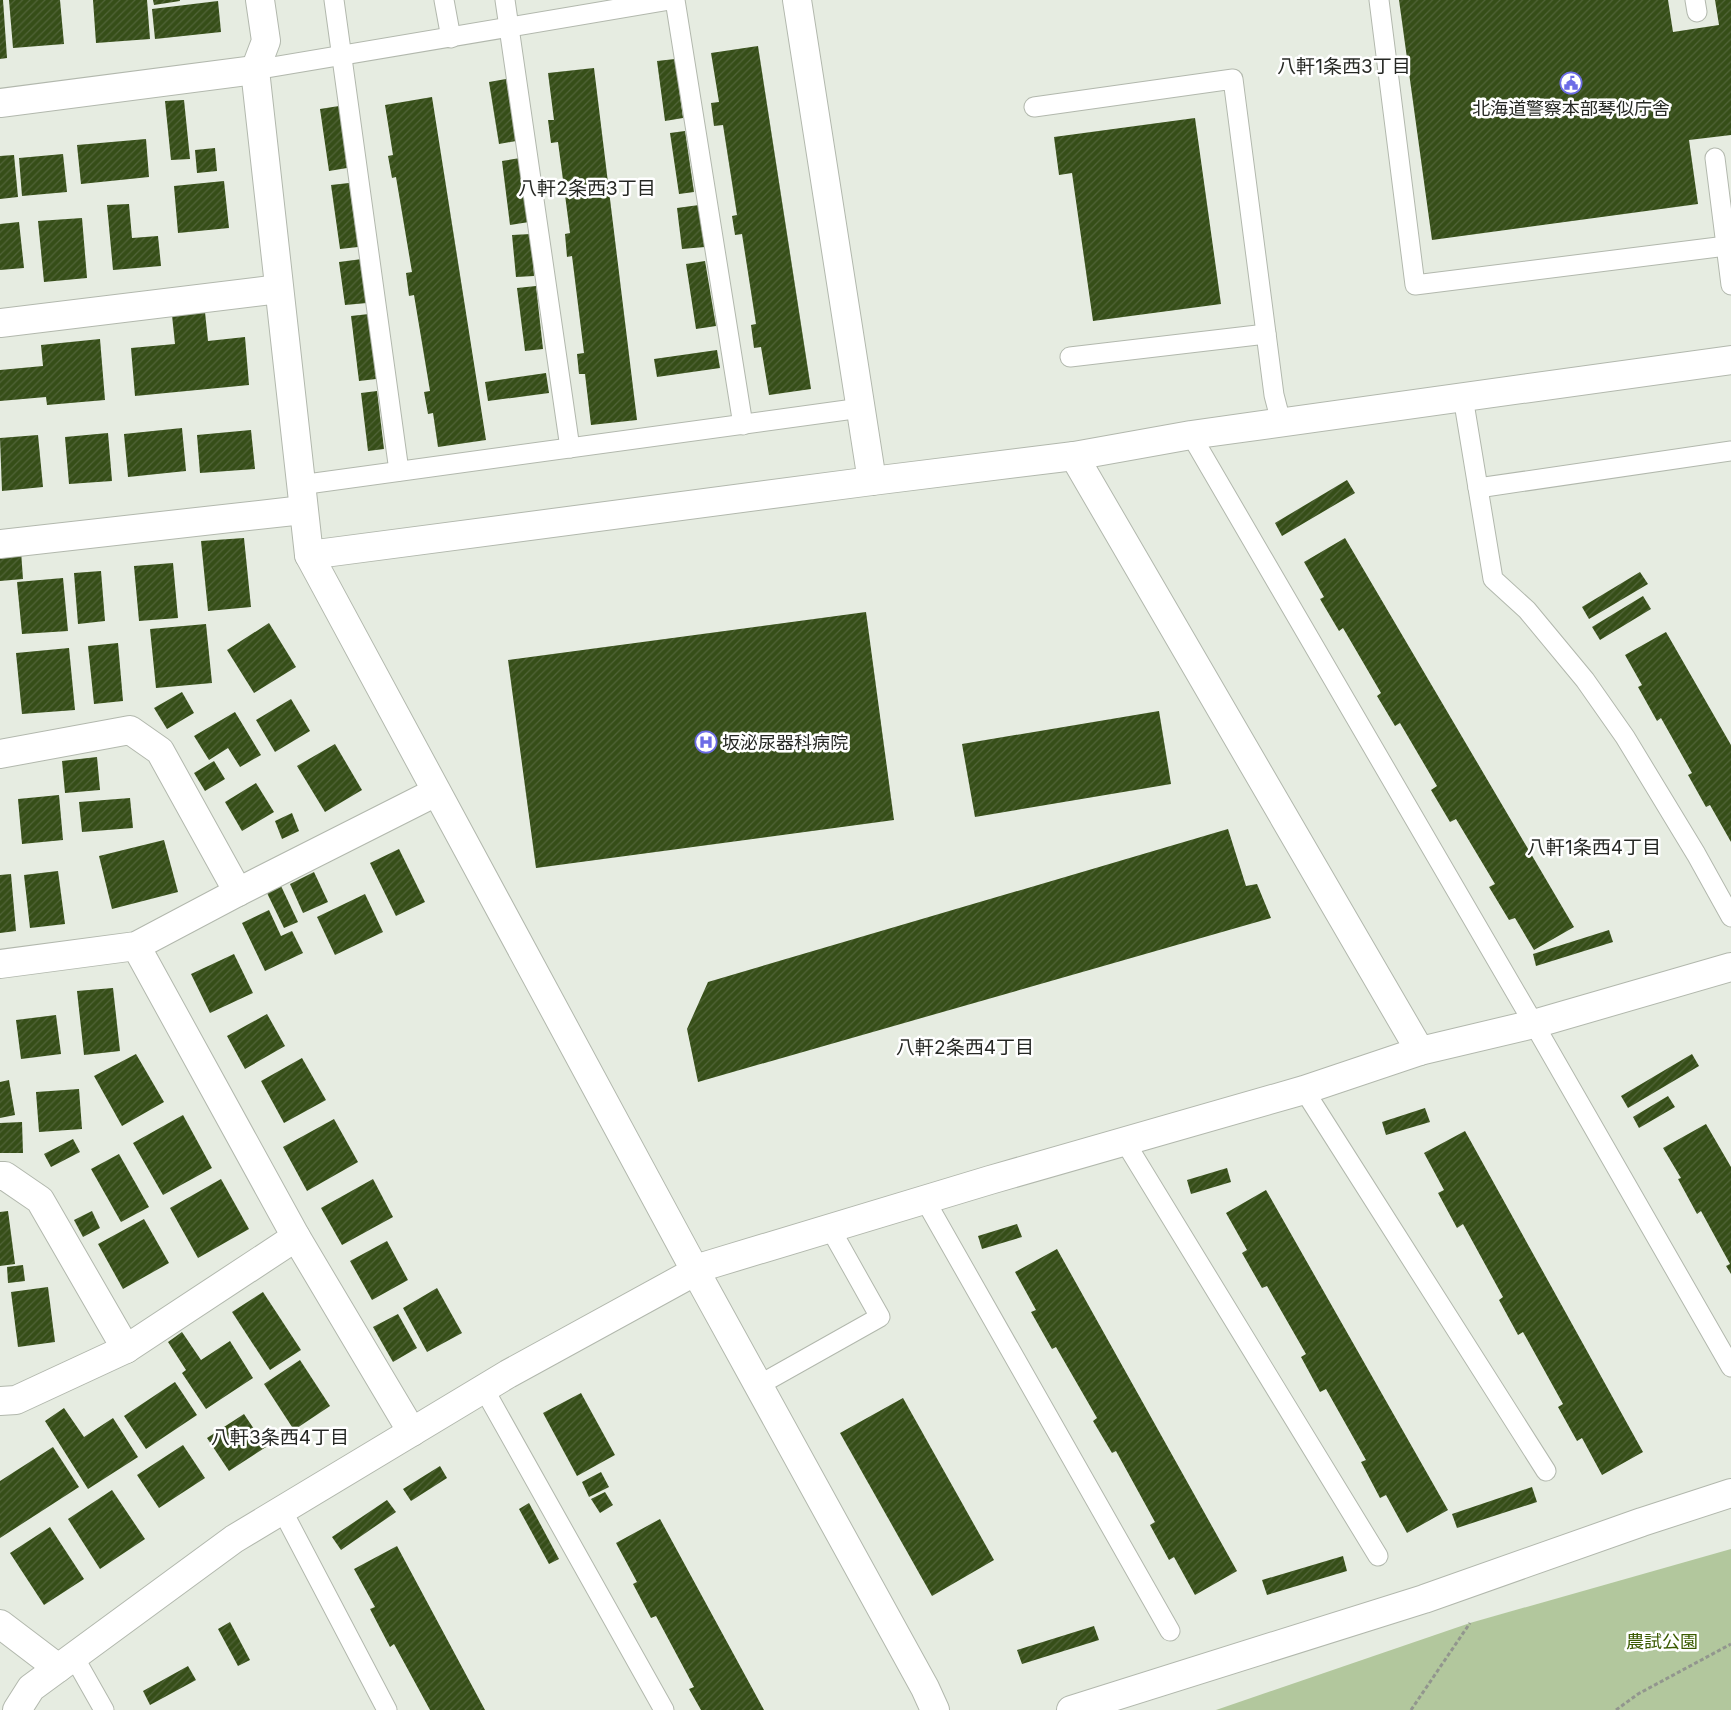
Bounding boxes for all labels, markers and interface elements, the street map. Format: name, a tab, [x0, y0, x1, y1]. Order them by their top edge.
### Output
district label: 八軒1条西3丁目	[1277, 55, 1411, 78]
public building icon: 北海道警察本部琴似庁舎	[1559, 71, 1583, 95]
place label: 北海道警察本部琴似庁舎	[1472, 98, 1670, 119]
district label: 八軒2条西3丁目	[518, 177, 656, 200]
hospital icon: 坂泌尿器科病院	[694, 730, 718, 754]
place label: 坂泌尿器科病院	[722, 732, 848, 753]
district label: 八軒1条西4丁目	[1527, 836, 1661, 859]
district label: 八軒2条西4丁目	[896, 1036, 1034, 1059]
district label: 八軒3条西4丁目	[211, 1426, 349, 1449]
park label: 農試公園	[1626, 1631, 1698, 1652]

